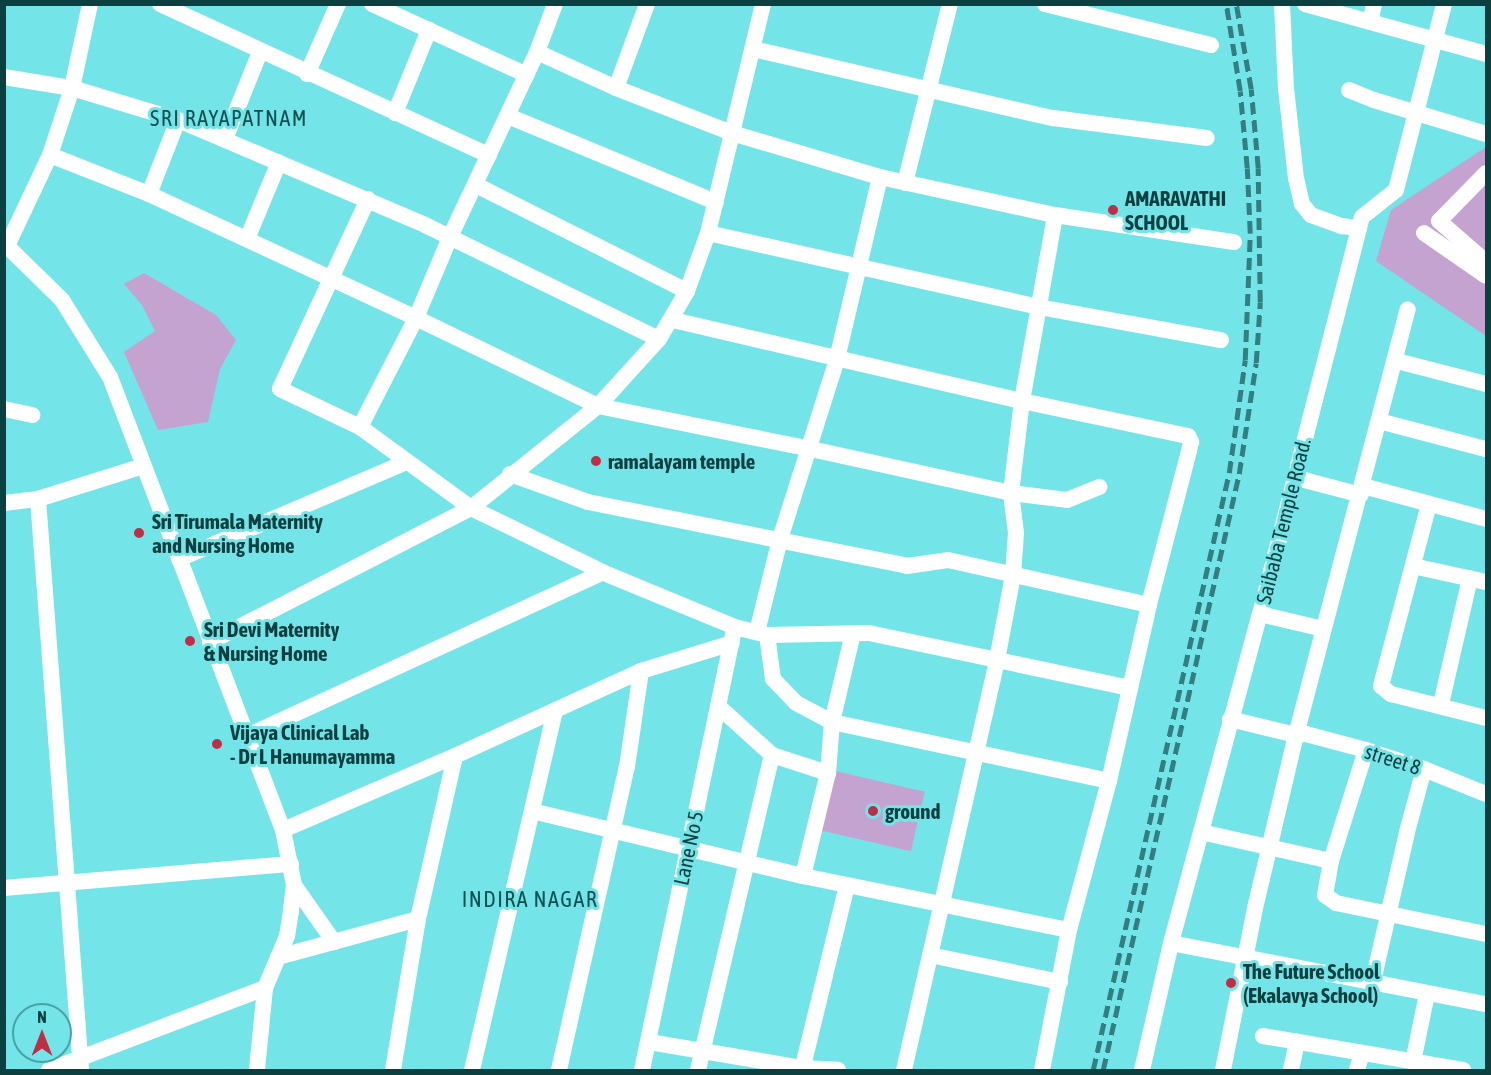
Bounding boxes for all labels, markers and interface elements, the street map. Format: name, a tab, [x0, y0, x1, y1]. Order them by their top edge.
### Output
district label: SRI RAYAPATNAM	[150, 106, 308, 132]
place label: AMARAVATHI SCHOOL	[1125, 185, 1226, 235]
marker: AMARAVATHI SCHOOL	[1106, 203, 1120, 217]
street label: Saibaba Temple Road.	[1250, 436, 1316, 606]
place label: ramalayam temple	[608, 448, 755, 474]
marker: ramalayam temple	[589, 454, 603, 468]
place label: Sri Tirumala Maternity and Nursing Home	[152, 508, 323, 558]
marker: Sri Tirumala Maternity and Nursing Home	[130, 524, 148, 542]
place label: Sri Devi Maternity & Nursing Home	[204, 616, 339, 666]
marker: Sri Devi Maternity & Nursing Home	[181, 632, 199, 650]
place label: Vijaya Clinical Lab - Dr L Hanumayamma	[230, 719, 395, 769]
marker: Vijaya Clinical Lab - Dr L Hanumayamma	[208, 735, 226, 753]
street label: street 8	[1362, 738, 1424, 780]
place label: ground	[885, 798, 940, 824]
marker: ground	[866, 804, 880, 818]
street label: Lane No 5	[668, 808, 708, 888]
district label: INDIRA NAGAR	[462, 887, 598, 913]
place label: The Future School (Ekalavya School)	[1243, 958, 1380, 1008]
marker: The Future School (Ekalavya School)	[1224, 976, 1238, 990]
north arrow	[12, 1003, 72, 1063]
text: N	[37, 1008, 47, 1026]

